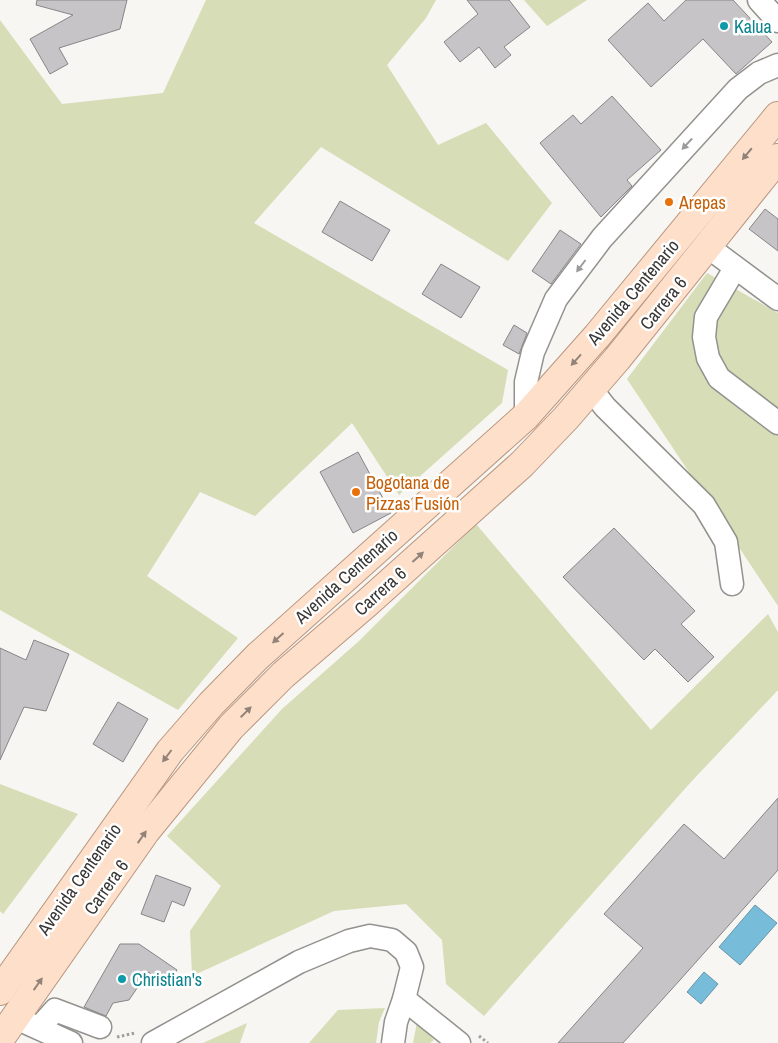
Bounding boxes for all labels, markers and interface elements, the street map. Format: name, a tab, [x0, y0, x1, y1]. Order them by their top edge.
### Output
place label: Kalua	[734, 14, 772, 39]
marker: Kalua	[718, 20, 730, 32]
one-way arrow	[681, 137, 693, 149]
one-way arrow	[742, 148, 753, 160]
place label: Arepas	[678, 190, 726, 215]
marker: Arepas	[663, 196, 675, 208]
street label: Avenida Centenario	[581, 234, 685, 351]
one-way arrow	[575, 259, 586, 272]
street label: Carrera 6	[634, 271, 692, 335]
one-way arrow	[570, 353, 582, 365]
place label: Bogotana de Pizzas Fusión	[366, 470, 460, 516]
marker: Bogotana de Pizzas Fusión	[350, 486, 362, 498]
street label: Avenida Centenario	[288, 523, 403, 630]
one-way arrow	[412, 551, 424, 563]
street label: Carrera 6	[348, 561, 412, 621]
one-way arrow	[272, 632, 285, 643]
one-way arrow	[239, 707, 251, 719]
one-way arrow	[162, 749, 172, 763]
street label: Avenida Centenario	[31, 818, 127, 941]
one-way arrow	[137, 830, 147, 844]
street label: Carrera 6	[78, 854, 134, 920]
place label: Christian's	[132, 967, 202, 992]
marker: Christian's	[116, 973, 128, 985]
one-way arrow	[33, 978, 43, 991]

